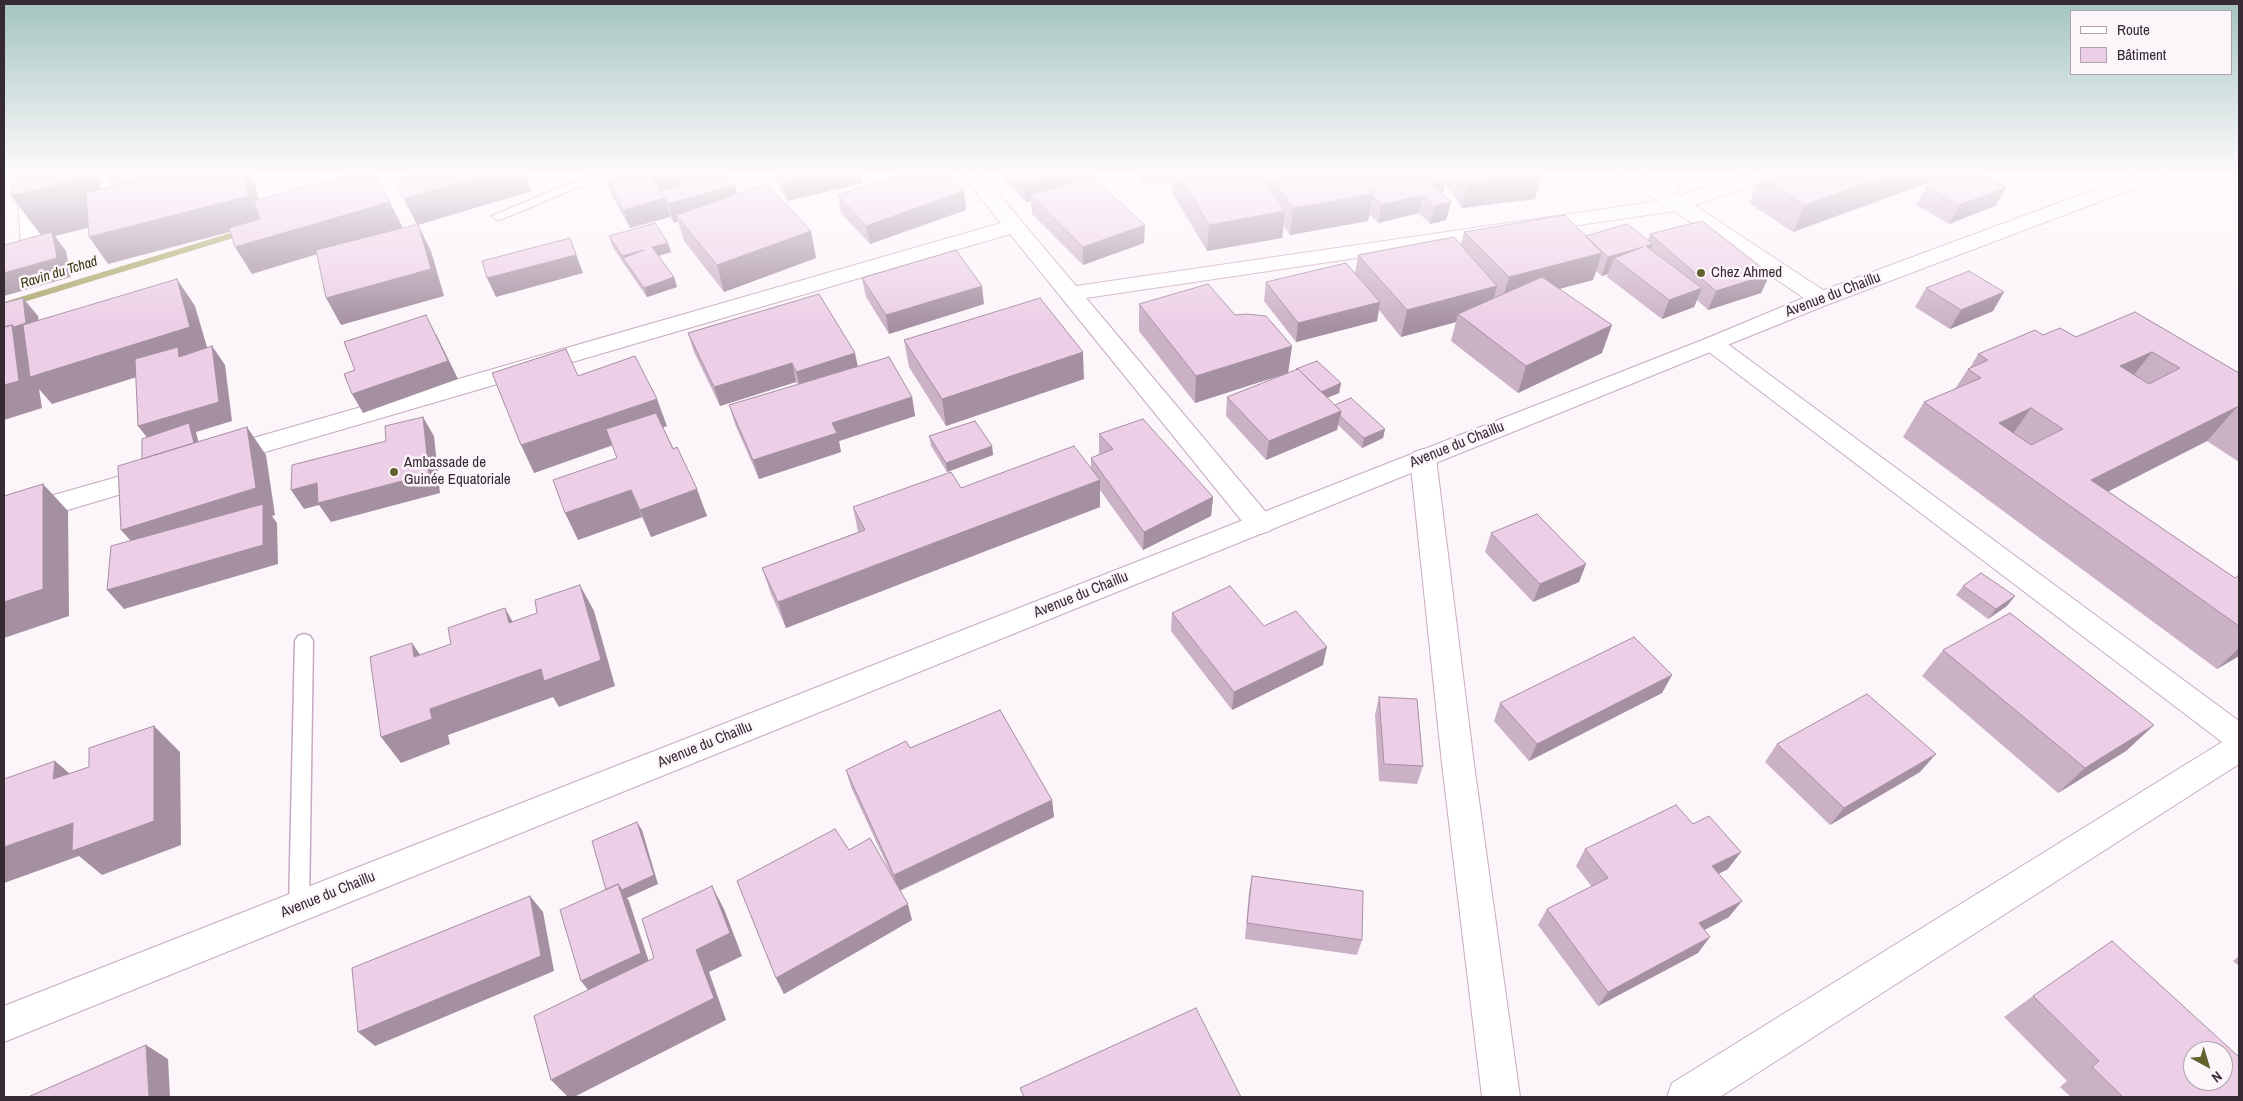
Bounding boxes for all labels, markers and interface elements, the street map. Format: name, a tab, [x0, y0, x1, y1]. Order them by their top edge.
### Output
legend	[2070, 10, 2233, 75]
text: Route	[2117, 19, 2150, 40]
text: Bâtiment	[2117, 44, 2166, 65]
water label: Ravin du Tchad	[19, 253, 99, 293]
place label: Chez Ahmed	[1711, 264, 1782, 282]
marker: Chez Ahmed	[1695, 267, 1707, 279]
street label: Avenue du Chaillu	[1783, 269, 1883, 321]
street label: Avenue du Chaillu	[1407, 418, 1507, 472]
place label: Ambassade de Guinée Equatoriale	[404, 454, 511, 489]
marker: Ambassade de Guinée Equatoriale	[388, 466, 400, 478]
street label: Avenue du Chaillu	[1031, 568, 1131, 622]
street label: Avenue du Chaillu	[655, 718, 755, 772]
street label: Avenue du Chaillu	[278, 868, 378, 922]
north arrow	[2183, 1041, 2233, 1091]
text: N	[2208, 1067, 2226, 1086]

